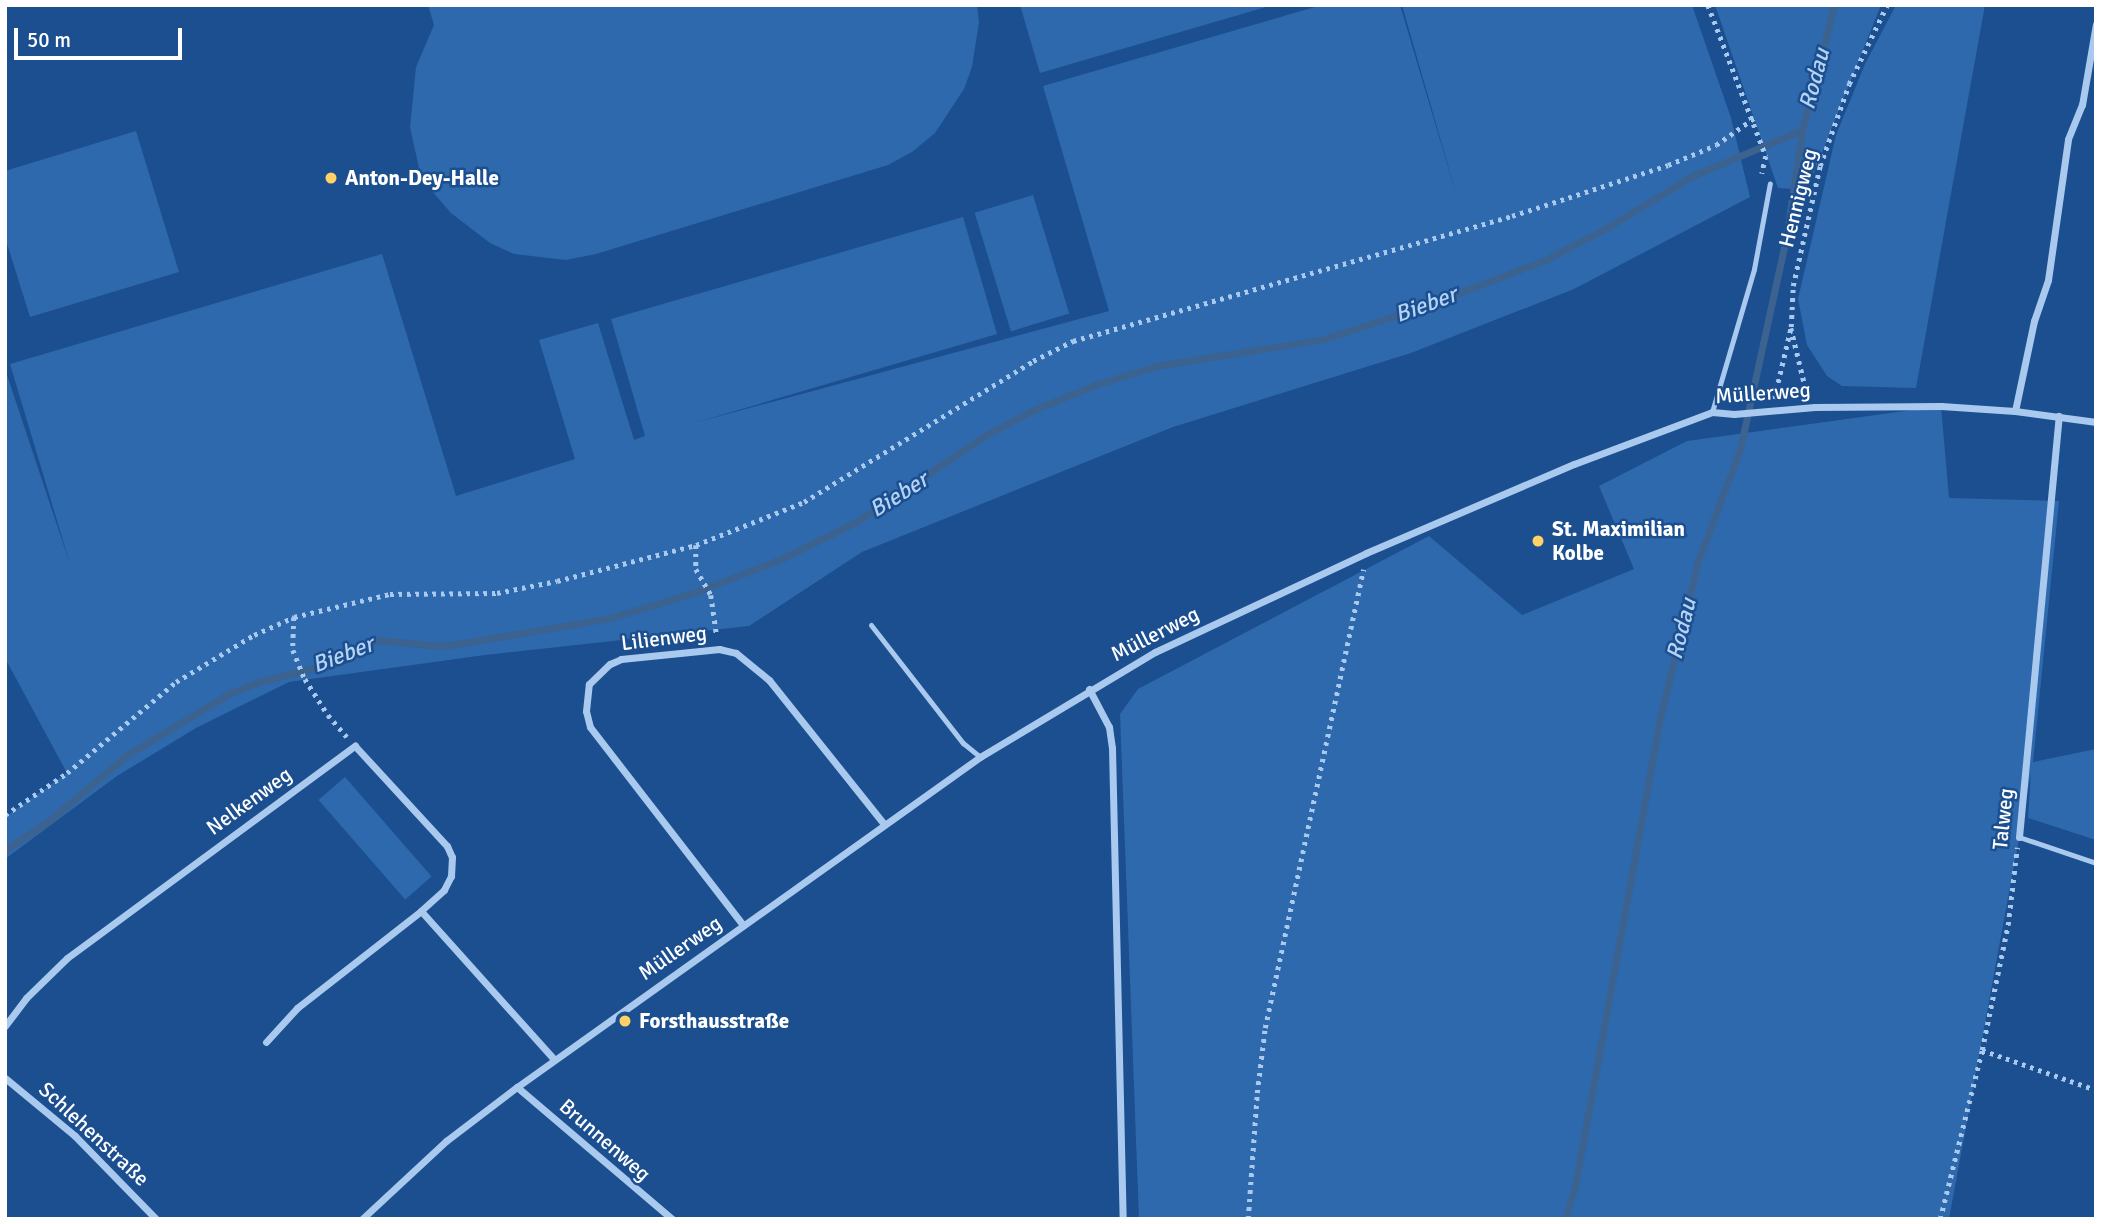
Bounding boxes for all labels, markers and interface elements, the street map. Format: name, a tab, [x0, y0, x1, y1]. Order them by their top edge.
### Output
scale bar	[18, 14, 186, 58]
text: 50 m	[27, 27, 71, 53]
water label: Rodau	[1794, 46, 1836, 112]
street label: Hennigweg	[1774, 146, 1822, 250]
place label: Anton-Dey-Halle	[345, 165, 499, 191]
marker: Anton-Dey-Halle	[323, 170, 339, 186]
water label: Bieber	[1391, 281, 1461, 329]
street label: Müllerweg	[1714, 377, 1812, 409]
water label: Bieber	[865, 466, 933, 524]
place label: St. Maximilian Kolbe	[1552, 516, 1685, 566]
marker: St. Maximilian Kolbe	[1530, 533, 1546, 549]
water label: Rodau	[1661, 596, 1703, 662]
street label: Müllerweg	[1107, 601, 1203, 667]
street label: Lilienweg	[620, 620, 708, 656]
water label: Bieber	[308, 631, 378, 679]
street label: Nelkenweg	[201, 762, 297, 840]
street label: Talweg	[1987, 787, 2019, 851]
street label: Müllerweg	[634, 910, 726, 986]
place label: Forsthausstraße	[639, 1008, 789, 1034]
marker: Forsthausstraße	[617, 1013, 633, 1029]
street label: Schlehenstraße	[34, 1077, 154, 1191]
street label: Brunnenweg	[554, 1094, 656, 1186]

